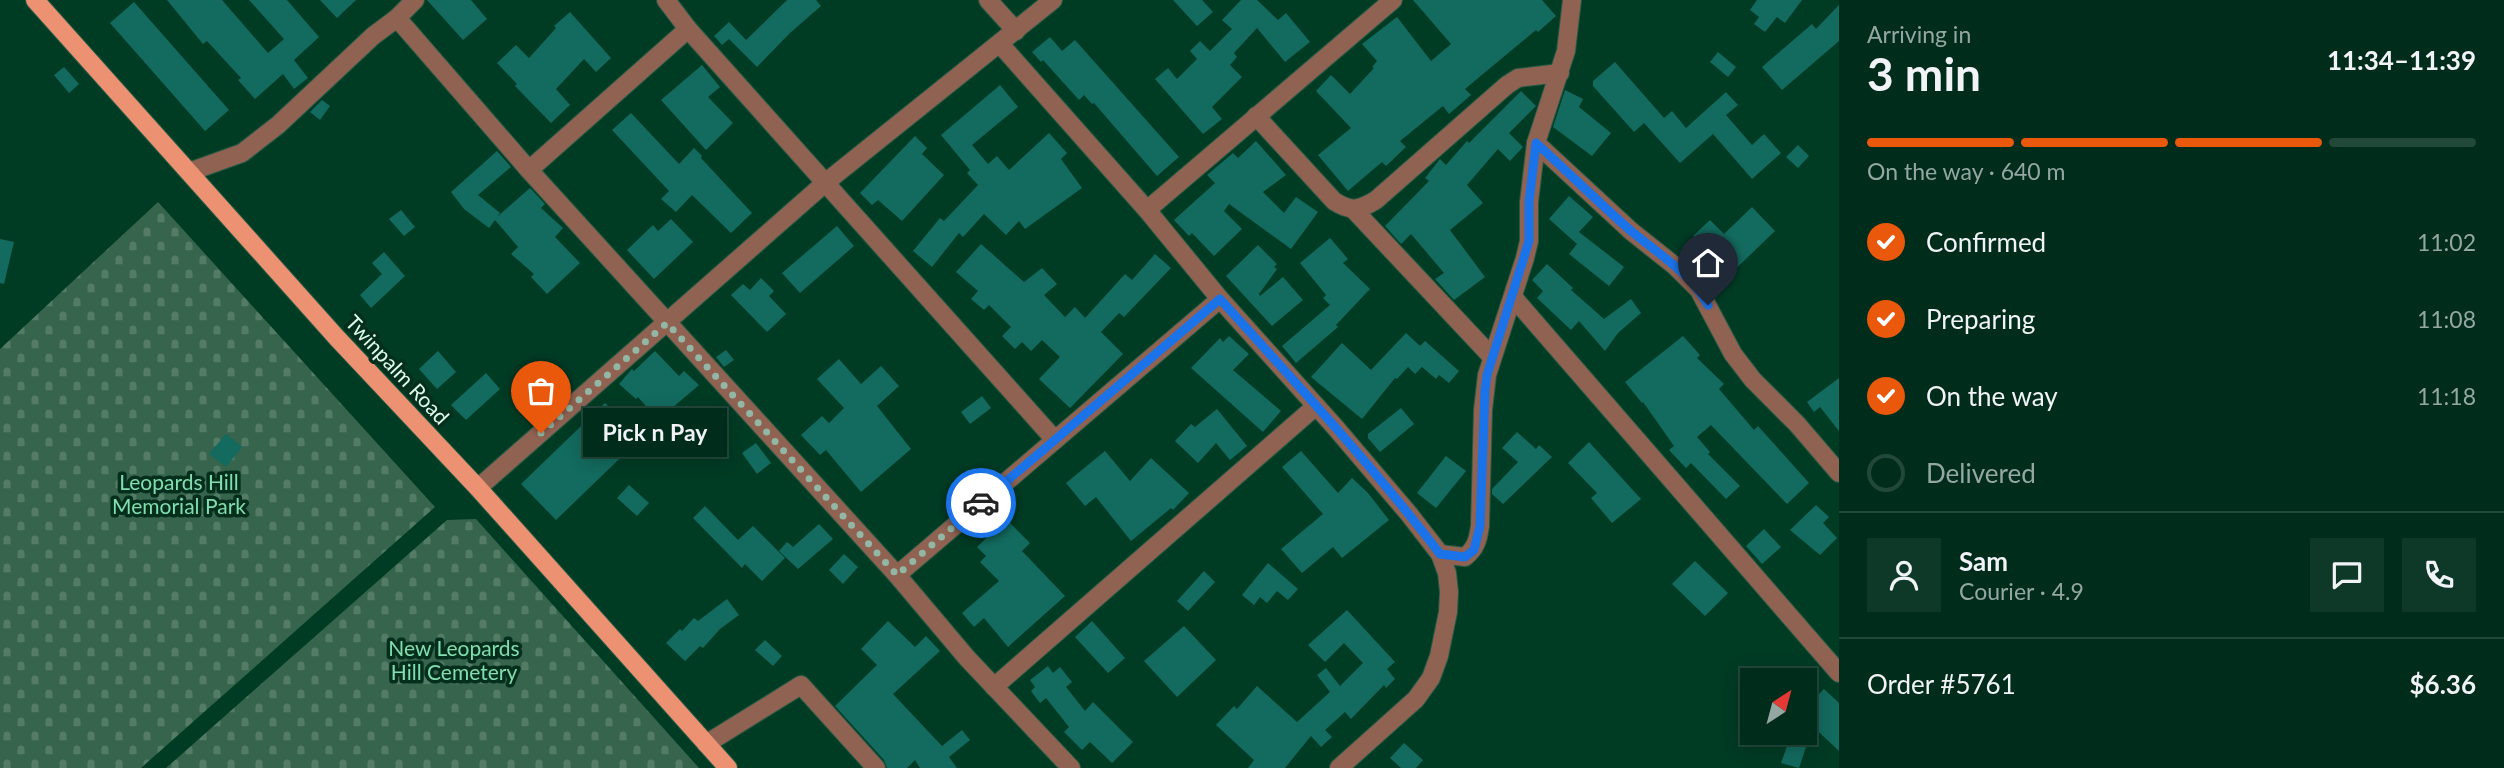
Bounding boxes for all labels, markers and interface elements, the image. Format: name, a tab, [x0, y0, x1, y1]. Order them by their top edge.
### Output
text: Arriving in	[1867, 20, 1971, 48]
text: 11:34–11:39	[2327, 44, 2476, 76]
text: 3 min	[1867, 46, 1981, 101]
text: On the way · 640 m	[1867, 157, 2066, 185]
icon: check	[1867, 223, 1905, 261]
text: Confirmed	[1926, 226, 2046, 258]
text: 11:02	[2417, 228, 2476, 256]
pin	[1678, 233, 1738, 305]
icon: home	[1689, 244, 1727, 282]
icon: check	[1867, 300, 1905, 338]
text: Preparing	[1926, 303, 2035, 335]
text: 11:08	[2417, 305, 2476, 333]
street label: Twinpalm Road	[341, 309, 455, 429]
pin	[511, 361, 571, 433]
icon: bag	[522, 372, 560, 410]
icon: check	[1867, 377, 1905, 415]
text: On the way	[1926, 380, 2058, 412]
text: 11:18	[2417, 382, 2476, 410]
callout: Pick n Pay	[583, 408, 726, 458]
text: Pick n Pay	[603, 418, 707, 446]
text: Delivered	[1926, 457, 2036, 489]
courier	[946, 468, 1016, 538]
park label: Leopards Hill Memorial Park	[112, 469, 246, 518]
icon: car	[962, 484, 1000, 522]
button: person	[1867, 538, 1941, 612]
button: chat	[2310, 538, 2384, 612]
button: phone	[2402, 538, 2476, 612]
text: Sam	[1959, 545, 2008, 577]
text: Courier · 4.9	[1959, 577, 2084, 605]
park label: New Leopards Hill Cemetery	[388, 635, 520, 684]
north arrow	[1740, 668, 1816, 746]
map controls	[1740, 668, 1817, 745]
text: Order #5761	[1867, 668, 2016, 700]
text: $6.36	[2410, 668, 2476, 700]

